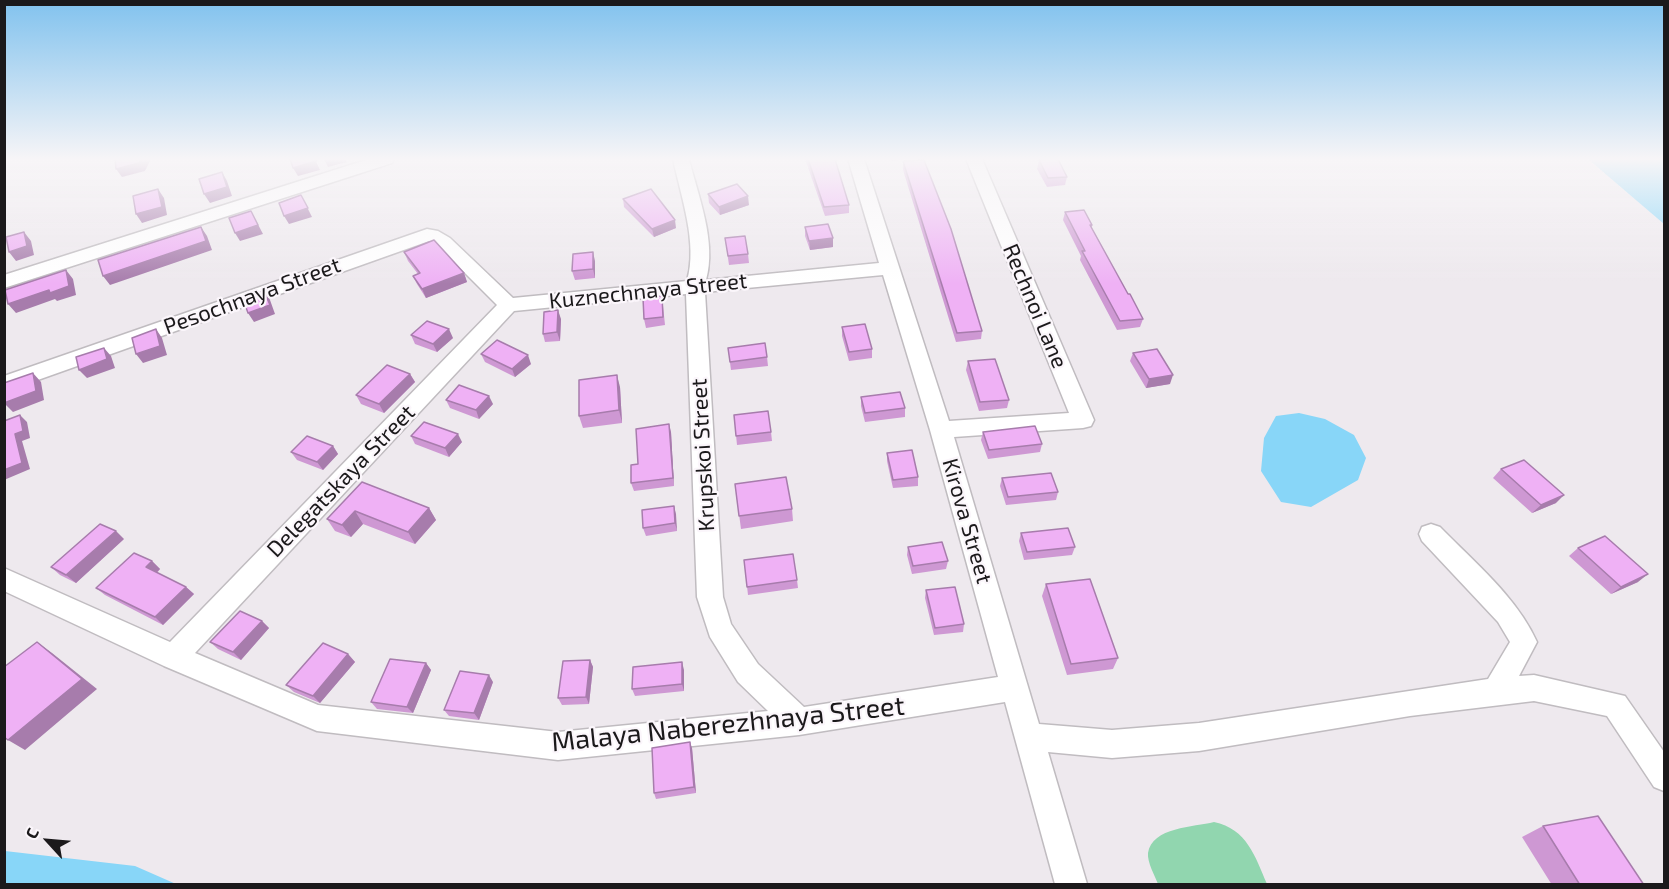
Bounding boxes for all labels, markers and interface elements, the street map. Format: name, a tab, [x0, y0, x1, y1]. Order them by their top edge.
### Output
street label: Rechnoi Lane	[997, 240, 1073, 372]
street label: Pesochnaya Street	[160, 252, 344, 340]
street label: Kuznechnaya Street	[548, 267, 748, 315]
street label: Krupskoi Street	[686, 378, 720, 532]
street label: Delegatskaya Street	[262, 399, 420, 563]
street label: Kirova Street	[937, 455, 997, 587]
street label: Malaya Naberezhnaya Street	[550, 689, 906, 759]
north arrow	[18, 811, 78, 871]
text: С	[21, 824, 42, 841]

